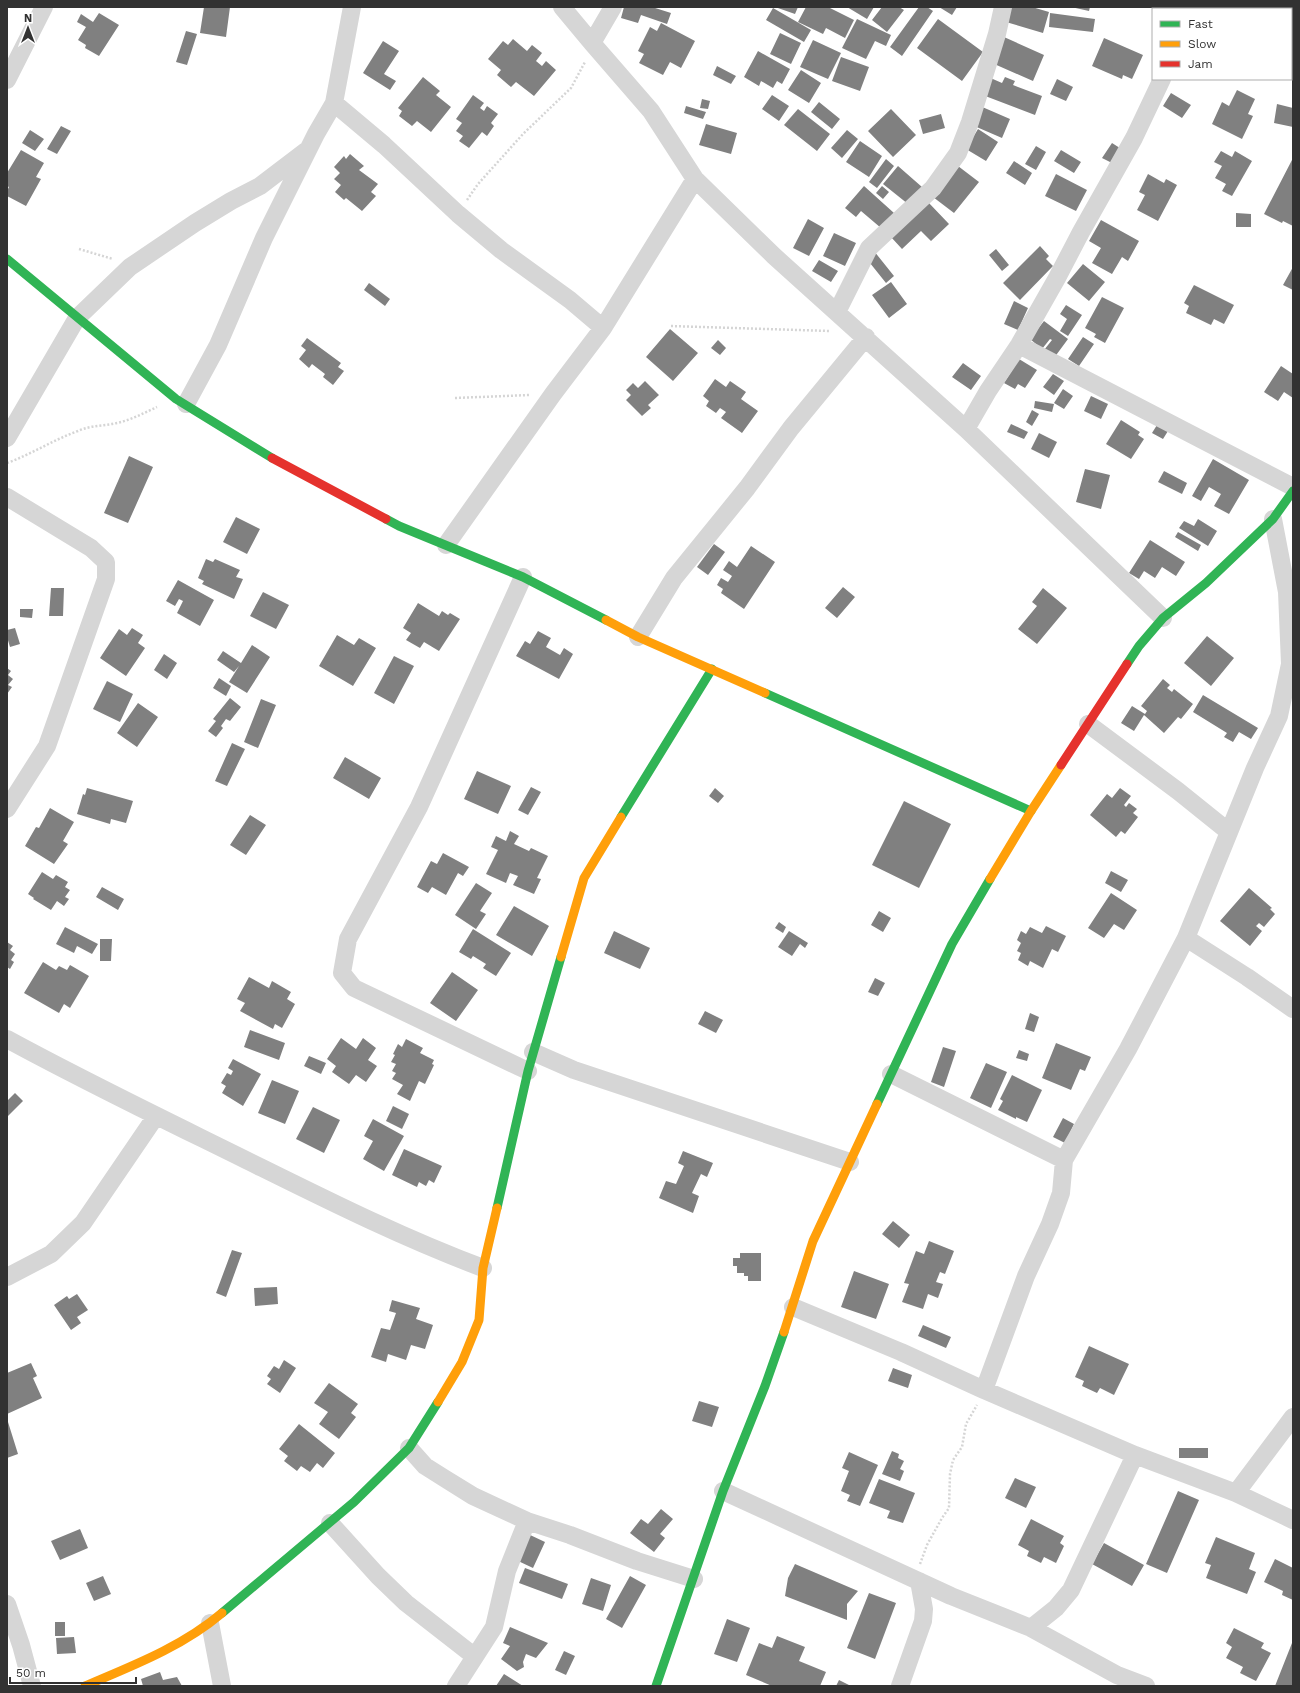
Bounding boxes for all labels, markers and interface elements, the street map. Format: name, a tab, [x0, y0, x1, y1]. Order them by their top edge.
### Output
north arrow	[8, 8, 48, 48]
legend	[1152, 8, 1292, 80]
text: N	[24, 12, 32, 25]
text: Fast	[1188, 17, 1213, 31]
text: Slow	[1188, 37, 1216, 51]
text: Jam	[1188, 57, 1213, 71]
scale bar	[10, 1659, 136, 1685]
text: 50 m	[16, 1666, 46, 1680]

